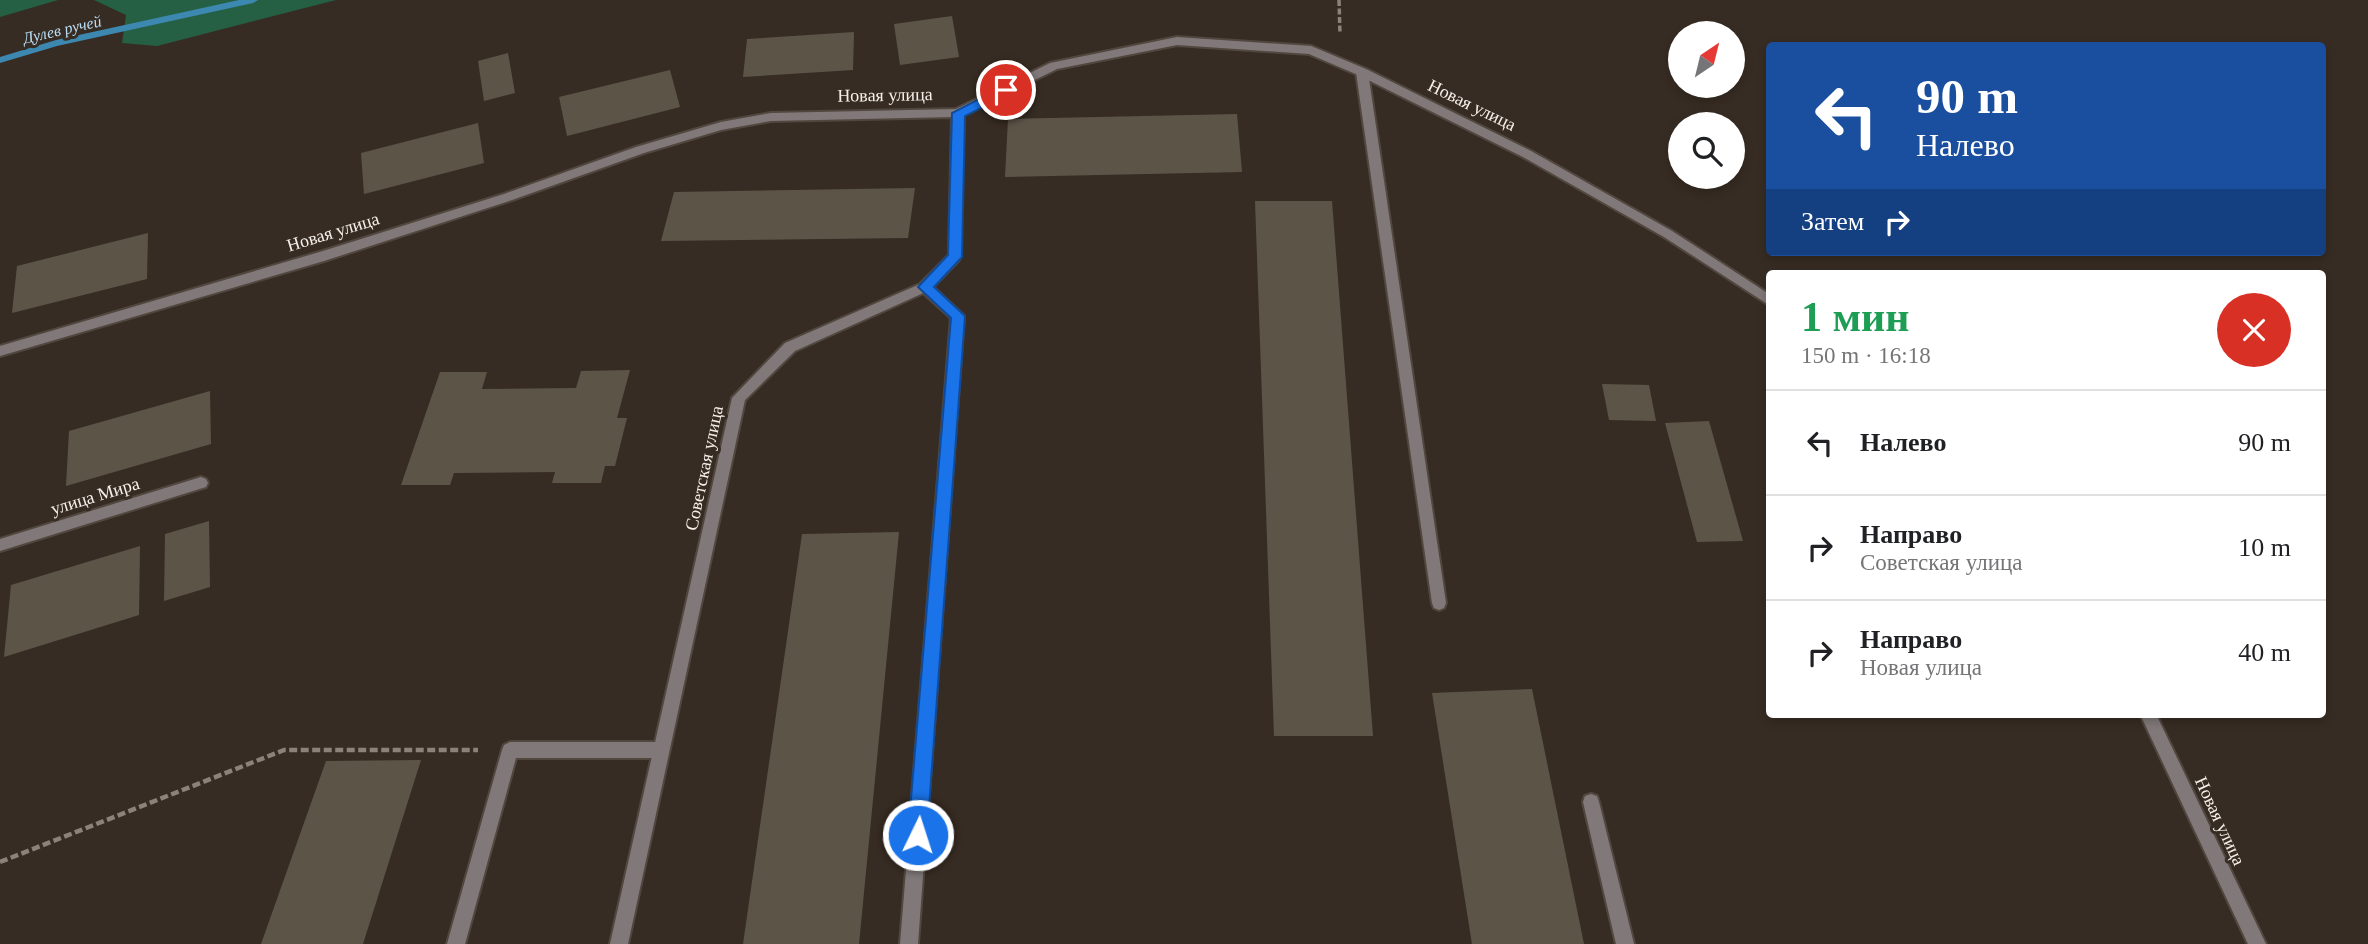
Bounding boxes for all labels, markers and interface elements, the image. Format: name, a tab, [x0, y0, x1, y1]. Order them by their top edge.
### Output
water label: Дулев ручей	[19, 12, 103, 48]
north arrow	[1668, 21, 1745, 98]
map controls	[1668, 21, 1745, 189]
pin	[976, 60, 1036, 120]
text: 90 m	[1916, 69, 2018, 124]
icon: left	[1801, 70, 1892, 161]
icon: arrive	[987, 71, 1025, 109]
street label: Новая улица	[1425, 75, 1519, 135]
street label: Новая улица	[837, 84, 933, 106]
button: search	[1668, 112, 1745, 189]
text: Налево	[1916, 127, 2015, 163]
icon: right	[1878, 203, 1916, 241]
text: Затем	[1801, 207, 1864, 236]
street label: Новая улица	[284, 208, 382, 256]
button: close	[2217, 293, 2291, 367]
text: 1 мин	[1801, 294, 1910, 340]
text: 150 m · 16:18	[1801, 343, 1931, 368]
street label: Советская улица	[681, 404, 727, 532]
icon: left	[1801, 424, 1839, 462]
text: Налево	[1860, 428, 1946, 457]
text: 90 m	[2238, 428, 2291, 457]
street label: улица Мира	[48, 473, 142, 519]
text: Направо	[1860, 520, 1962, 549]
icon: right	[1801, 529, 1839, 567]
text: 10 m	[2238, 533, 2291, 562]
text: Советская улица	[1860, 550, 2022, 575]
text: Направо	[1860, 625, 1962, 654]
icon: right	[1801, 634, 1839, 672]
text: 40 m	[2238, 638, 2291, 667]
text: Новая улица	[1860, 655, 1982, 680]
street label: Новая улица	[2191, 774, 2249, 868]
position arrow	[881, 798, 955, 872]

